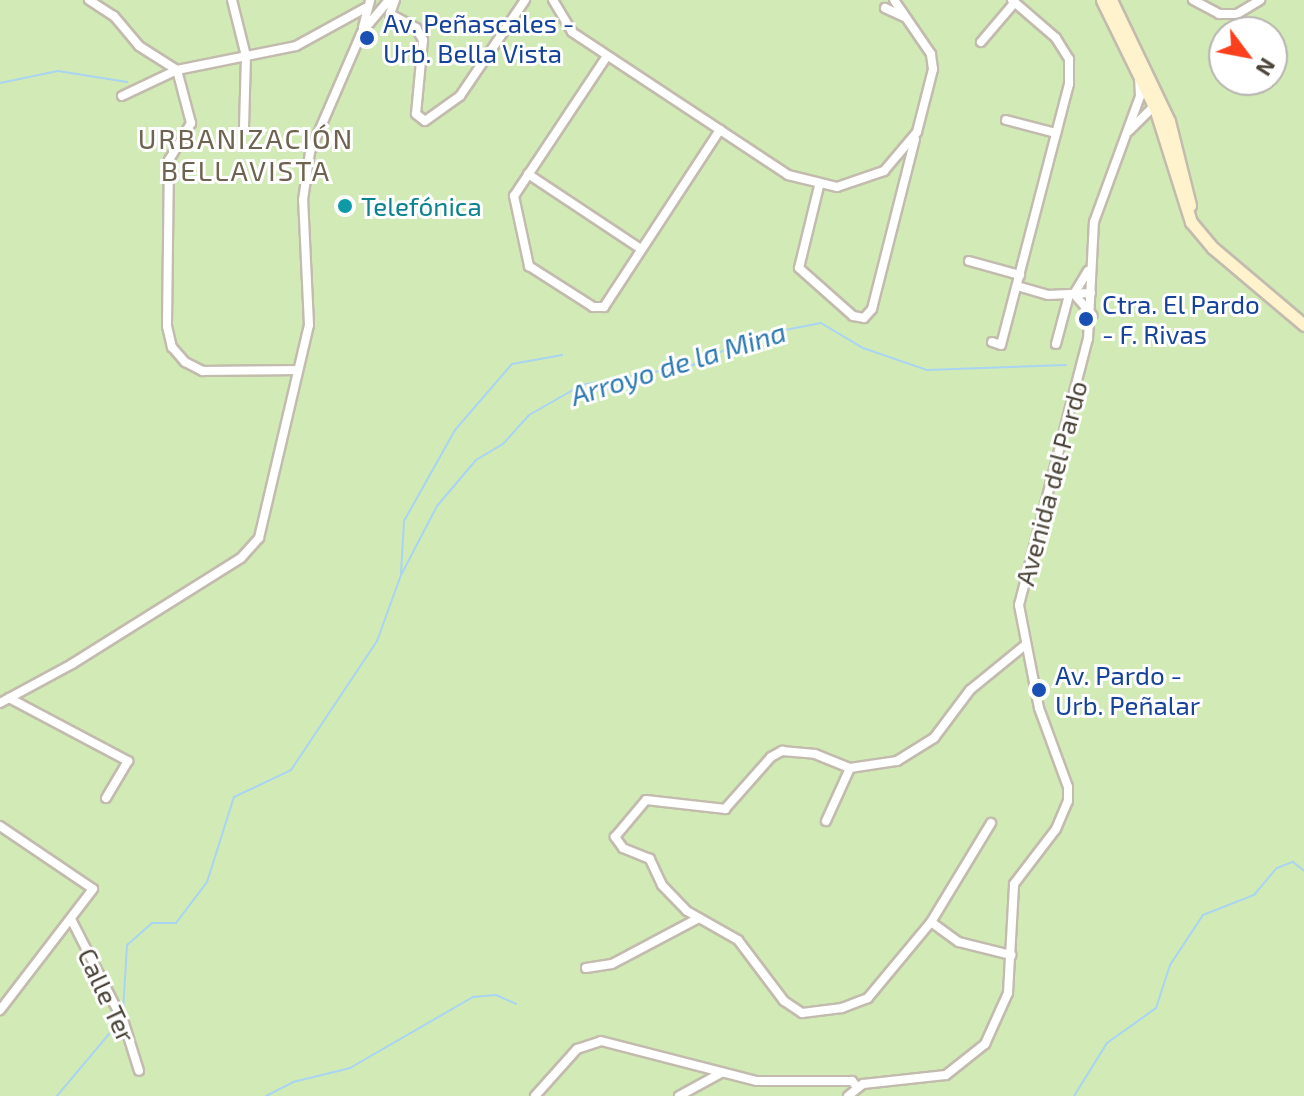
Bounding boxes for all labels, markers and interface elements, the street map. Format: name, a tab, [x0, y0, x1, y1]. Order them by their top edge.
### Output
place label: Av. Peñascales - Urb. Bella Vista	[383, 7, 574, 68]
north arrow	[1208, 16, 1288, 96]
marker: Av. Peñascales - Urb. Bella Vista	[358, 29, 376, 47]
text: N	[1251, 54, 1282, 81]
district label: URBANIZACIÓN BELLAVISTA	[138, 121, 354, 187]
place label: Telefónica	[361, 190, 482, 222]
marker: Telefónica	[336, 197, 354, 215]
place label: Ctra. El Pardo - F. Rivas	[1102, 288, 1260, 350]
marker: Ctra. El Pardo - F. Rivas	[1077, 310, 1095, 328]
water label: Arroyo de la Mina	[566, 314, 790, 412]
street label: Avenida del Pardo	[1009, 377, 1093, 589]
place label: Av. Pardo - Urb. Peñalar	[1055, 659, 1200, 720]
marker: Av. Pardo - Urb. Peñalar	[1030, 681, 1048, 699]
street label: Calle Ter	[72, 943, 142, 1047]

